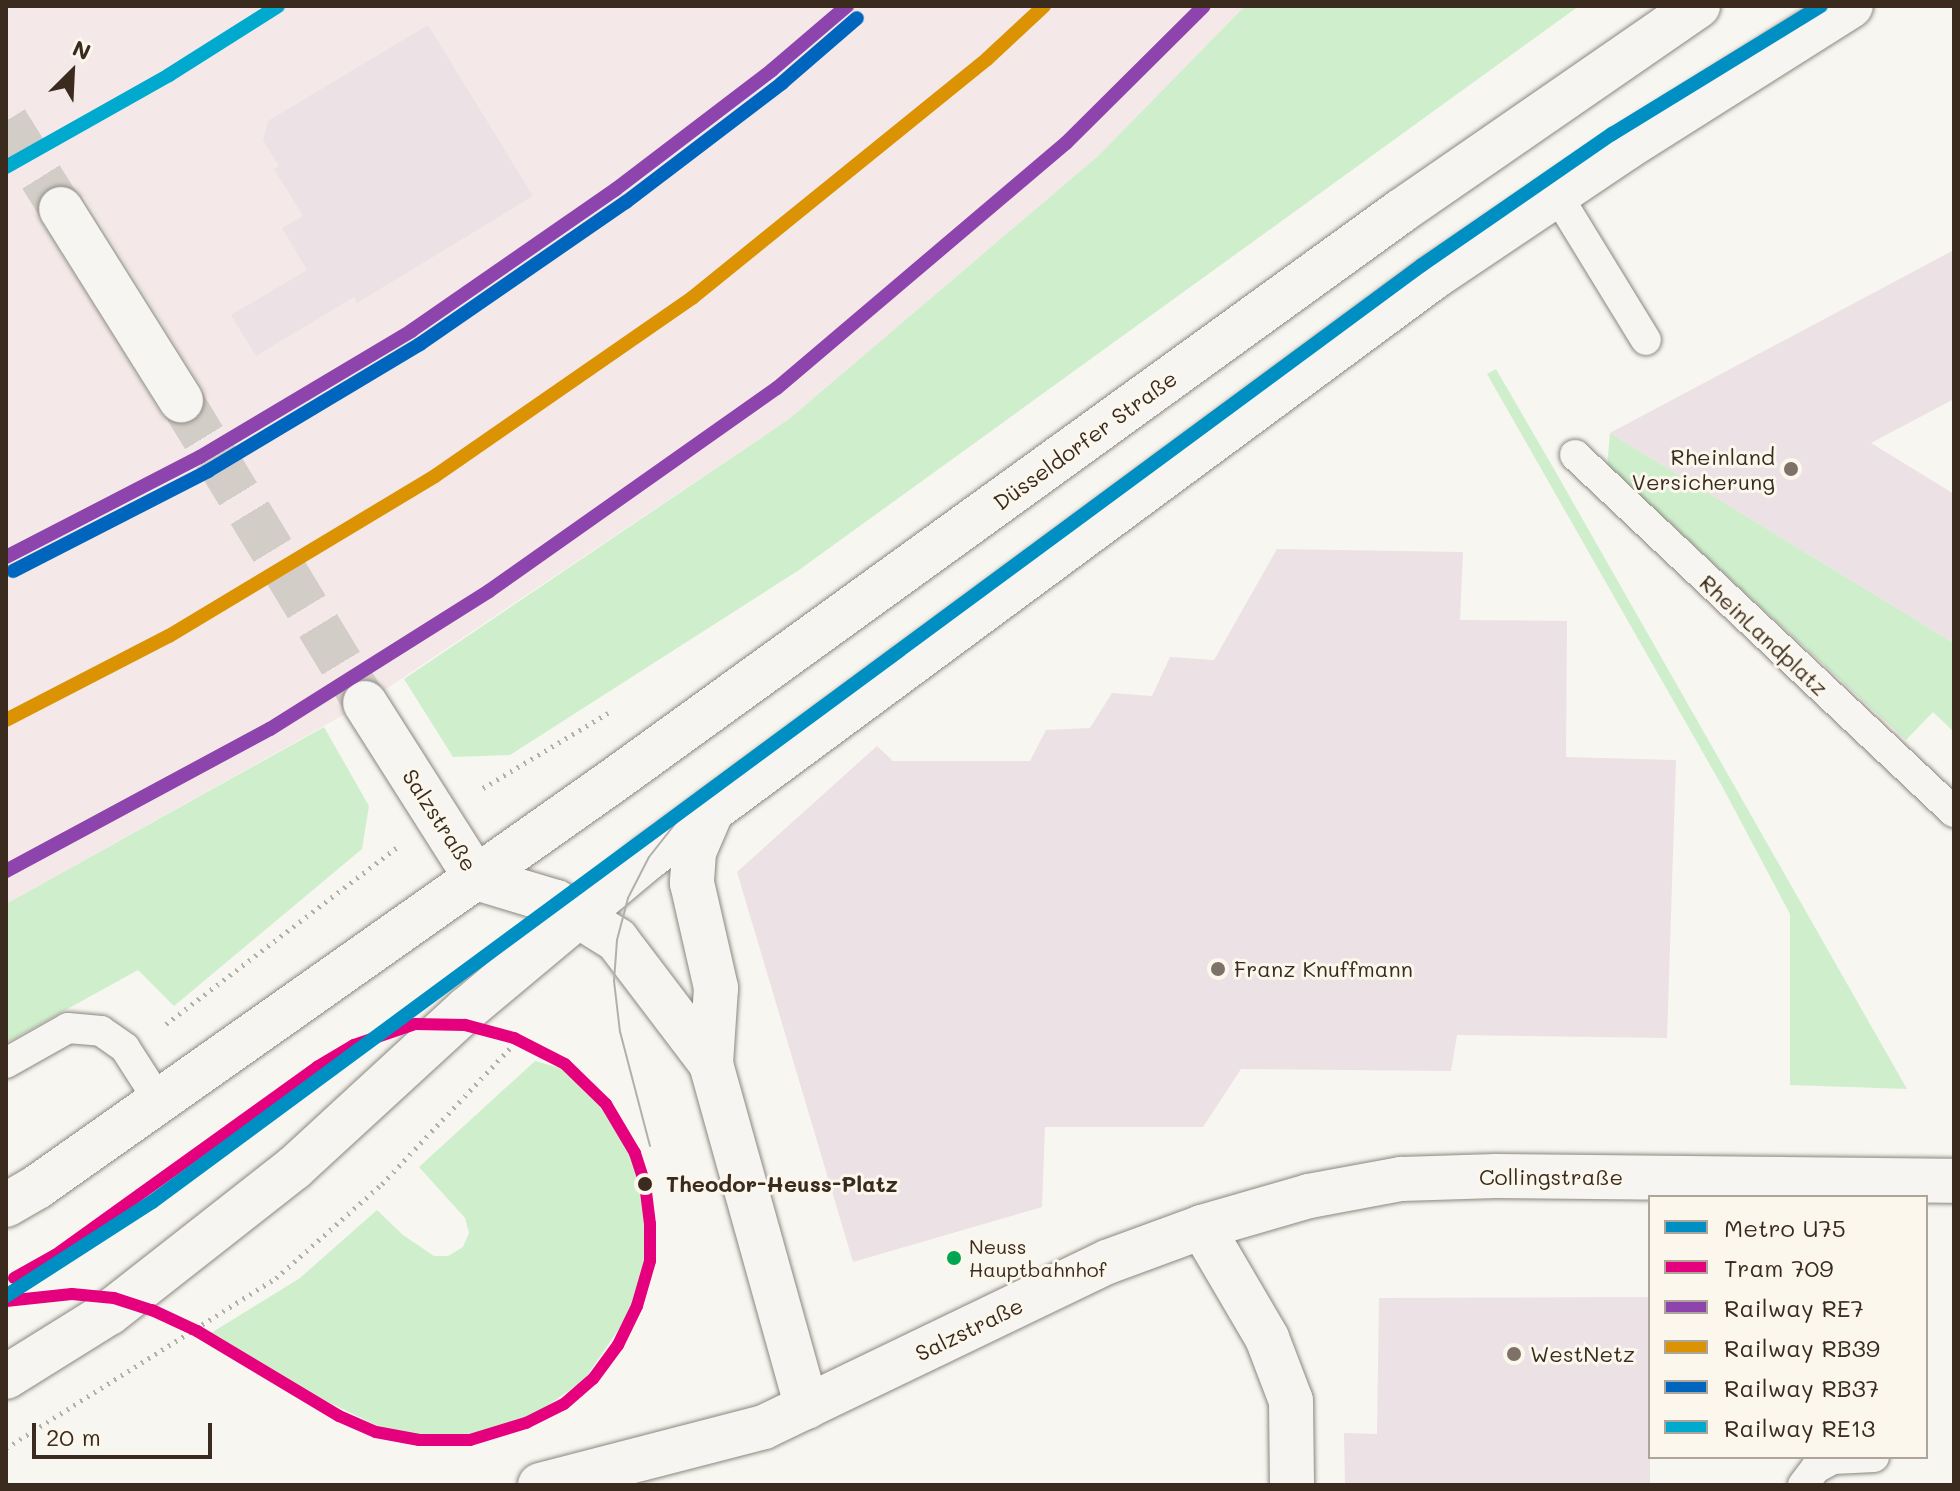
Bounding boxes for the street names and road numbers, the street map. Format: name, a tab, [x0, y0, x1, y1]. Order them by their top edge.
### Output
street label: Düsseldorfer Straße	[988, 365, 1182, 515]
street label: RheinLandplatz	[1695, 569, 1833, 701]
street label: Salzstraße	[397, 764, 483, 876]
street label: Collingstraße	[1479, 1164, 1623, 1190]
street label: Salzstraße	[911, 1292, 1027, 1366]

